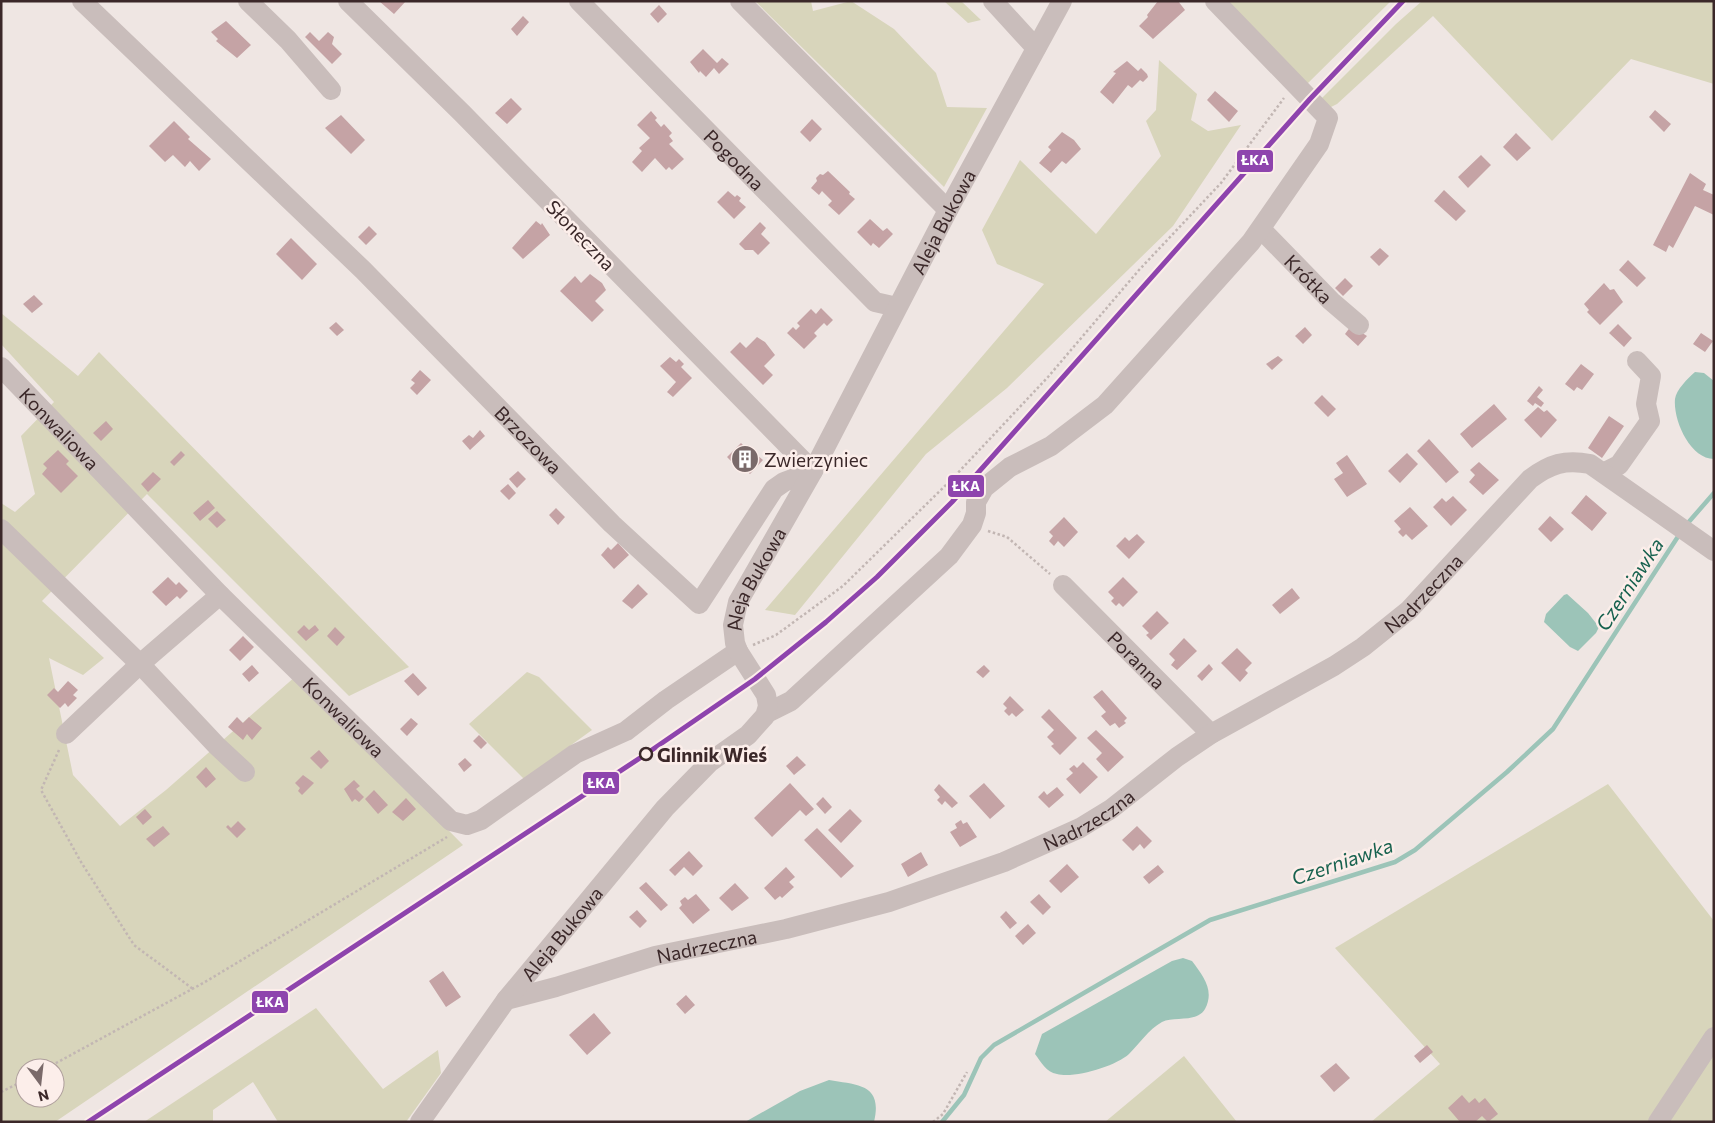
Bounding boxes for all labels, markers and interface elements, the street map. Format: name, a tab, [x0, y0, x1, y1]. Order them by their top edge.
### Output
street label: Pogodna	[700, 124, 770, 195]
line badge: ŁKA	[1236, 149, 1274, 173]
text: ŁKA	[1240, 151, 1269, 168]
street label: Aleja Bukowa	[905, 165, 980, 278]
street label: Słoneczna	[542, 195, 620, 275]
street label: Krótka	[1280, 249, 1338, 308]
street label: Konwaliowa	[15, 383, 104, 474]
street label: Brzozowa	[491, 400, 567, 478]
building icon: Zwierzyniec	[730, 444, 760, 474]
place label: Zwierzyniec	[764, 448, 868, 471]
line badge: ŁKA	[947, 474, 985, 498]
text: ŁKA	[951, 477, 980, 494]
street label: Aleja Bukowa	[721, 523, 790, 633]
water label: Czerniawka	[1590, 533, 1668, 635]
street label: Nadrzeczna	[1379, 549, 1467, 637]
street label: Poranna	[1103, 626, 1171, 693]
street label: Konwaliowa	[299, 672, 390, 761]
place label: Glinnik Wieś	[657, 743, 767, 766]
marker: Glinnik Wieś	[639, 747, 653, 761]
line badge: ŁKA	[582, 771, 620, 795]
text: ŁKA	[586, 774, 615, 791]
street label: Nadrzeczna	[1039, 784, 1139, 855]
water label: Czerniawka	[1288, 832, 1396, 890]
street label: Aleja Bukowa	[516, 882, 607, 985]
street label: Nadrzeczna	[654, 924, 759, 967]
line badge: ŁKA	[251, 990, 289, 1014]
text: ŁKA	[255, 993, 284, 1010]
north arrow	[15, 1058, 65, 1108]
text: N	[36, 1086, 51, 1106]

